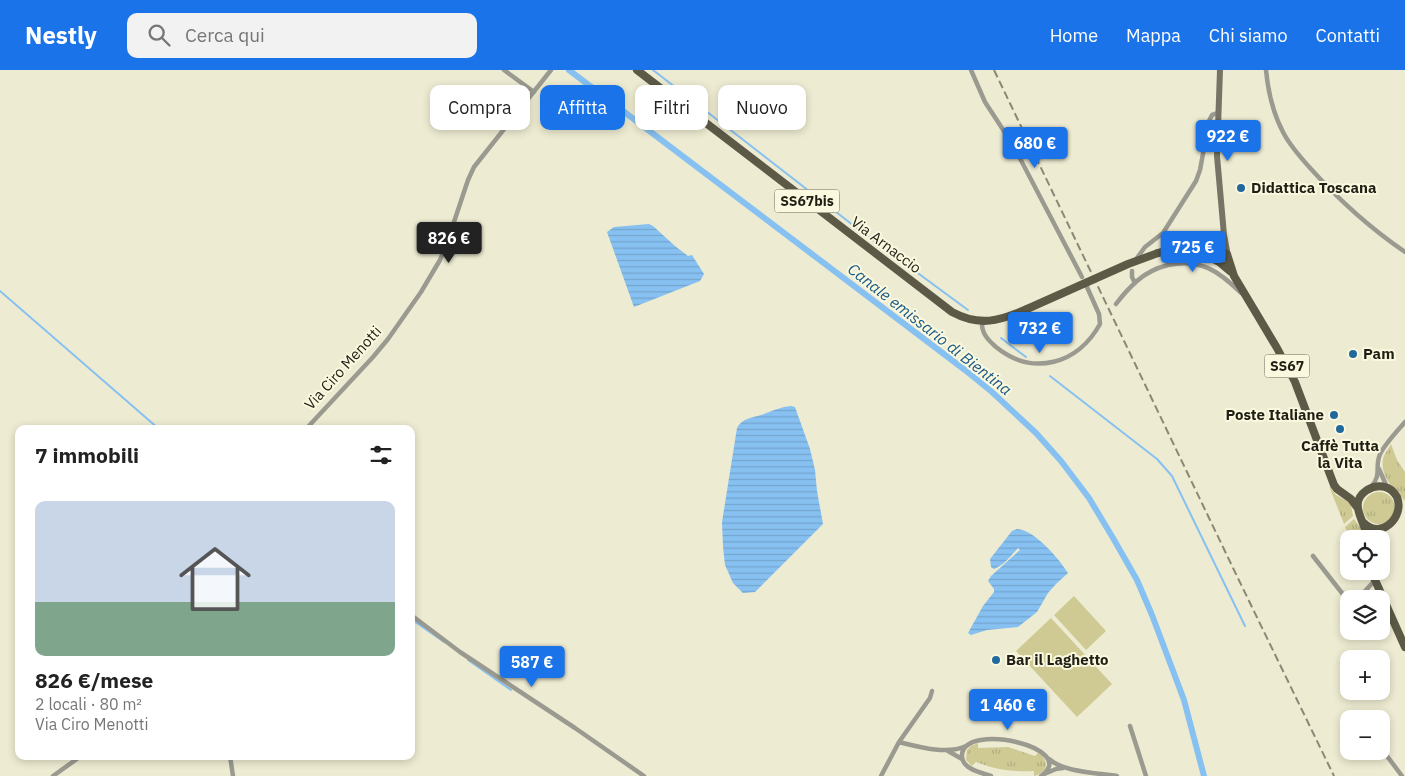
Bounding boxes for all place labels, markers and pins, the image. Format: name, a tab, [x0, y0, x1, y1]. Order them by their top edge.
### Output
pin: 922 €	[1193, 119, 1263, 162]
pin: 680 €	[1000, 126, 1070, 169]
place label: Didattica Toscana	[1251, 178, 1377, 197]
marker: Didattica Toscana	[1235, 182, 1247, 194]
pin: 826 €	[414, 222, 484, 264]
pin: 725 €	[1158, 230, 1228, 273]
pin: 732 €	[1005, 312, 1075, 354]
place label: Pam	[1363, 344, 1395, 363]
marker: Pam	[1347, 348, 1359, 360]
place label: Poste Italiane	[1225, 405, 1324, 424]
marker: Poste Italiane	[1328, 409, 1340, 421]
marker: Caffè Tutta la Vita	[1334, 423, 1346, 435]
place label: Caffè Tutta la Vita	[1301, 436, 1380, 472]
pin: 587 €	[497, 646, 567, 688]
place label: Bar il Laghetto	[1006, 650, 1109, 669]
marker: Bar il Laghetto	[990, 654, 1002, 666]
pin: 1 460 €	[962, 688, 1054, 731]

